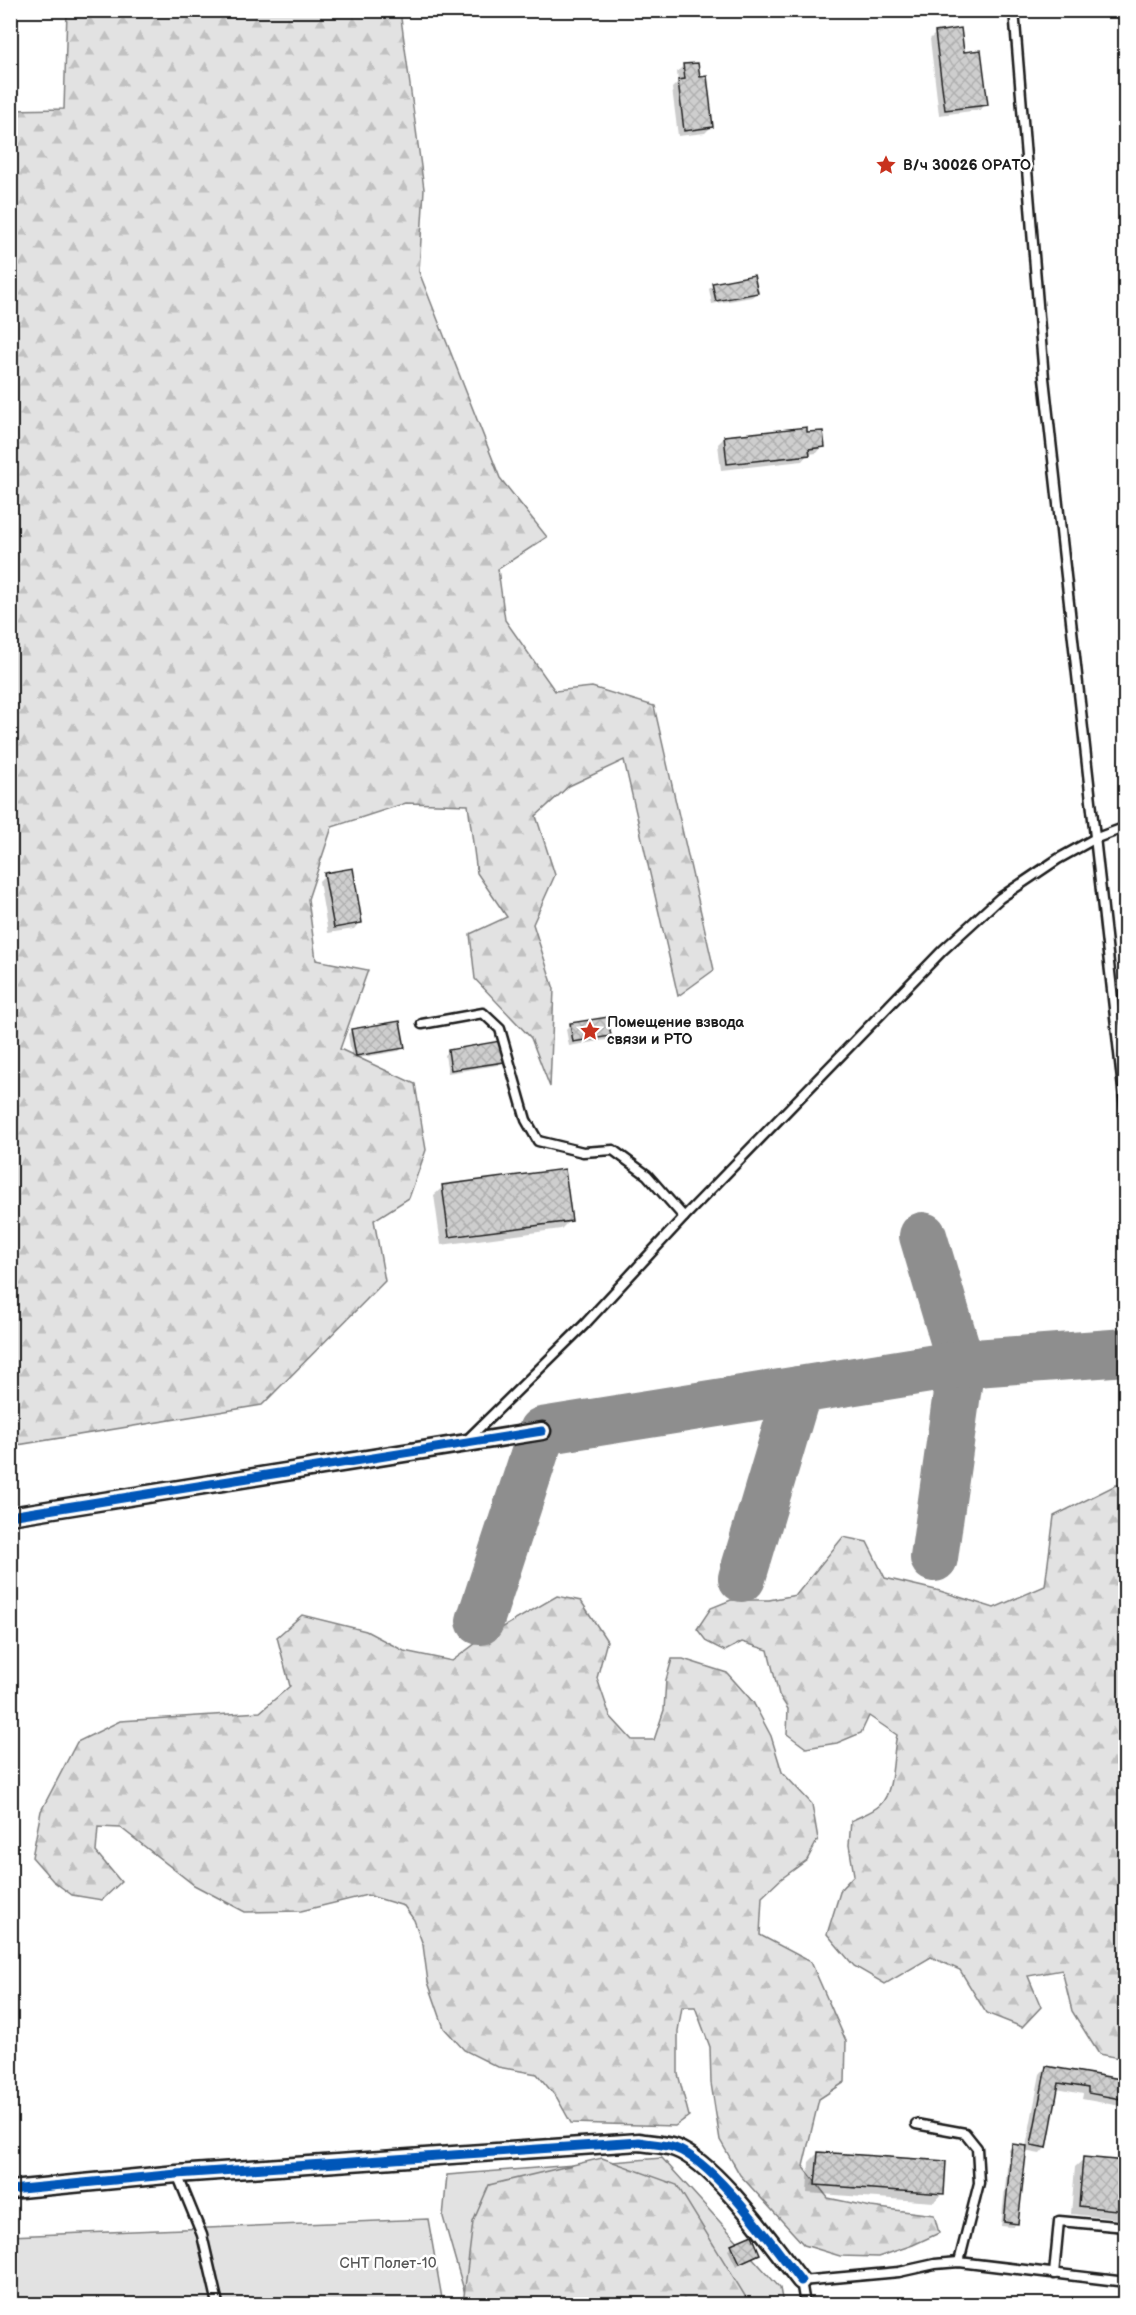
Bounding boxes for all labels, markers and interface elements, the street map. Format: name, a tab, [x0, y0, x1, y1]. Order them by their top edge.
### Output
place icon: В/ч 30026 ОРАТО	[874, 153, 898, 177]
place label: В/ч 30026 ОРАТО	[903, 156, 1031, 175]
place label: Помещение взвода связи и РТО	[607, 1013, 744, 1049]
place icon: Помещение взвода связи и РТО	[578, 1019, 602, 1043]
park label: СНТ Полет-10	[340, 2254, 437, 2273]

